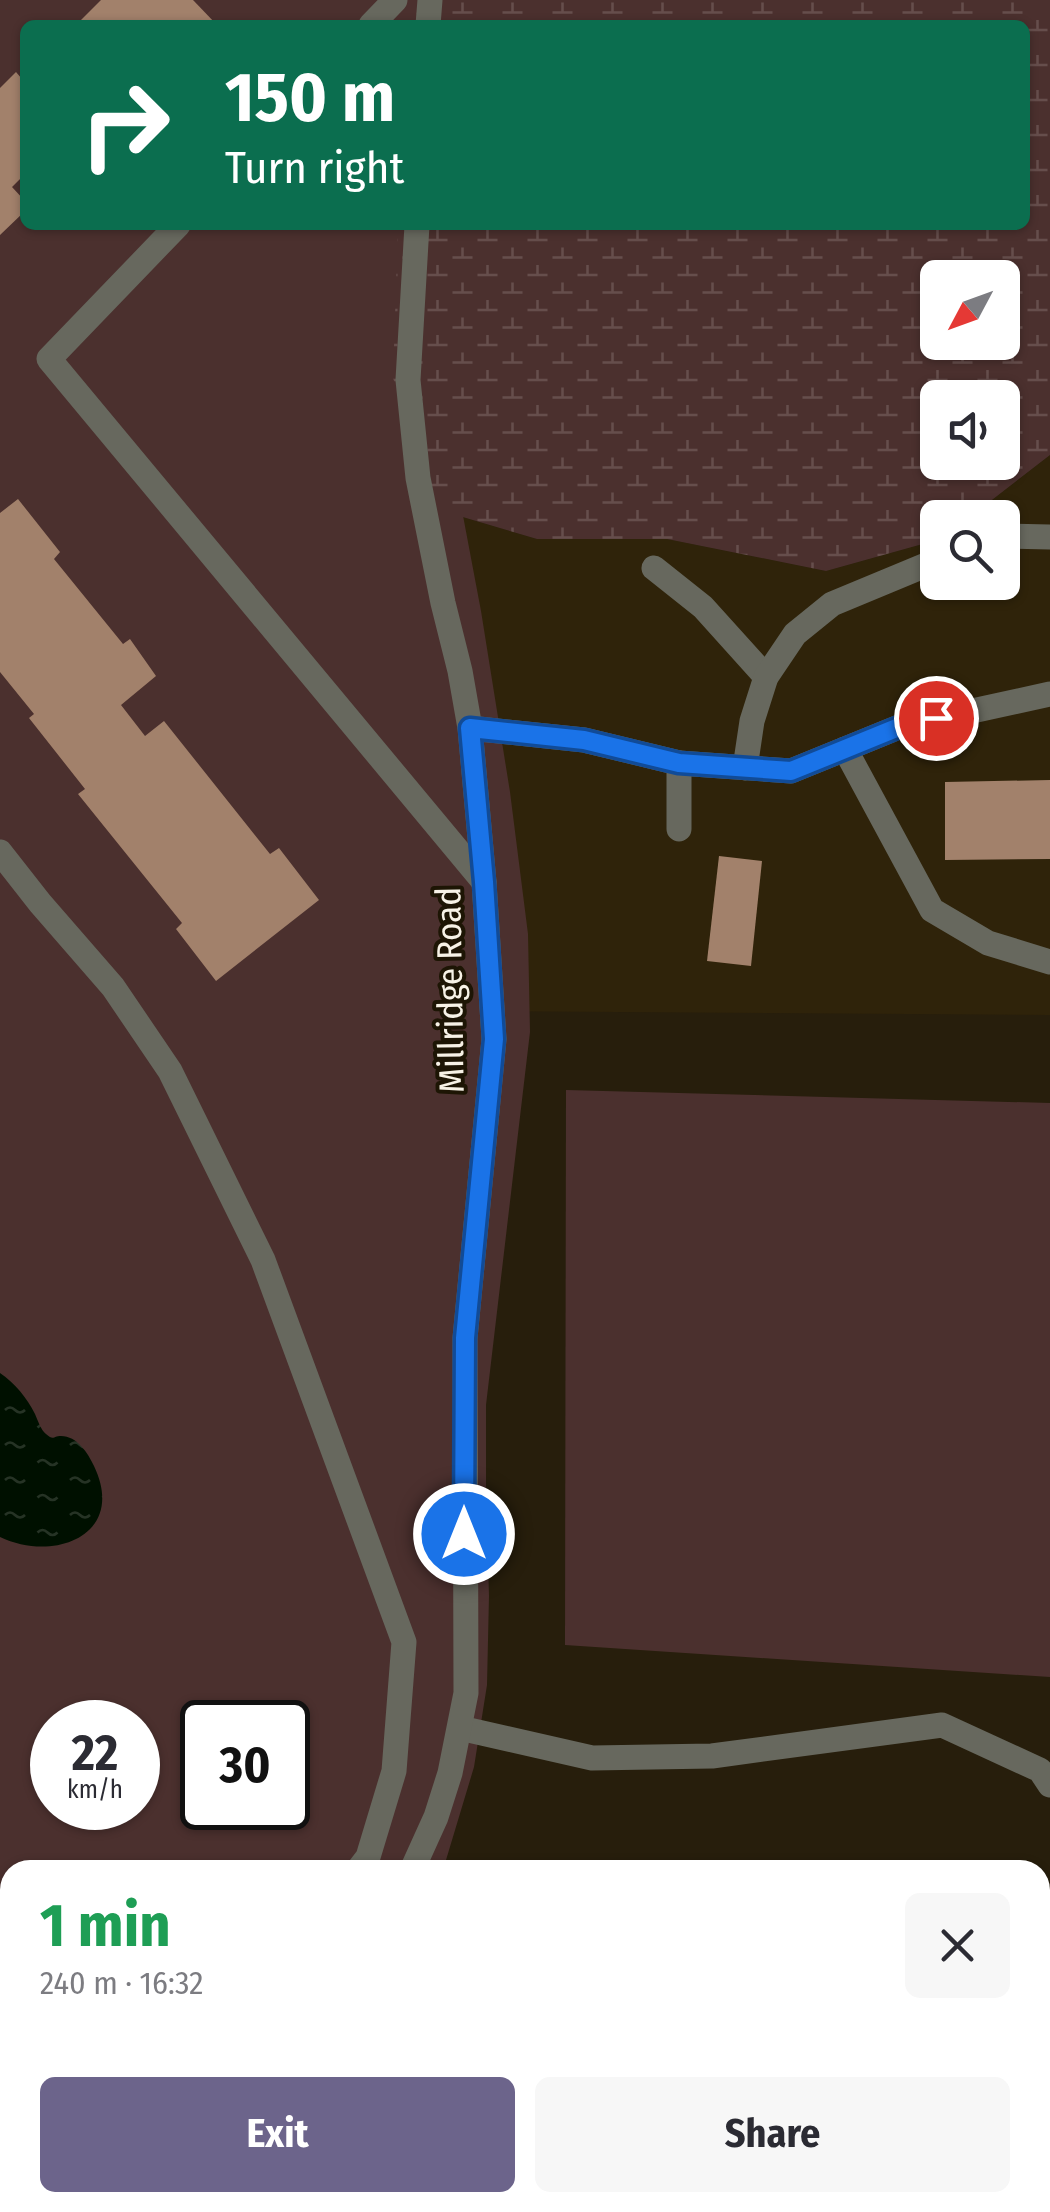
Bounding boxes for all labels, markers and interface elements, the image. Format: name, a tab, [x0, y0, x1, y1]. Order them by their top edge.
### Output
text: 150 m	[225, 56, 395, 140]
icon: right	[60, 60, 190, 190]
text: Turn right	[225, 141, 404, 195]
north arrow	[920, 260, 1020, 360]
map controls	[920, 260, 1020, 600]
button: sound	[920, 380, 1020, 480]
button: search	[920, 500, 1020, 600]
pin	[894, 676, 979, 761]
icon: arrive	[909, 691, 964, 746]
street label: Millridge Road	[427, 887, 473, 1093]
position arrow	[412, 1482, 516, 1586]
speed limit sign: 30	[180, 1700, 310, 1830]
text: 22	[72, 1723, 118, 1783]
text: km/h	[67, 1775, 123, 1805]
text: 1 min	[40, 1890, 171, 1962]
button: close	[905, 1893, 1010, 1998]
text: 240 m · 16:32	[40, 1964, 203, 2002]
button: Exit	[40, 2077, 515, 2192]
button: Share	[535, 2077, 1010, 2192]

